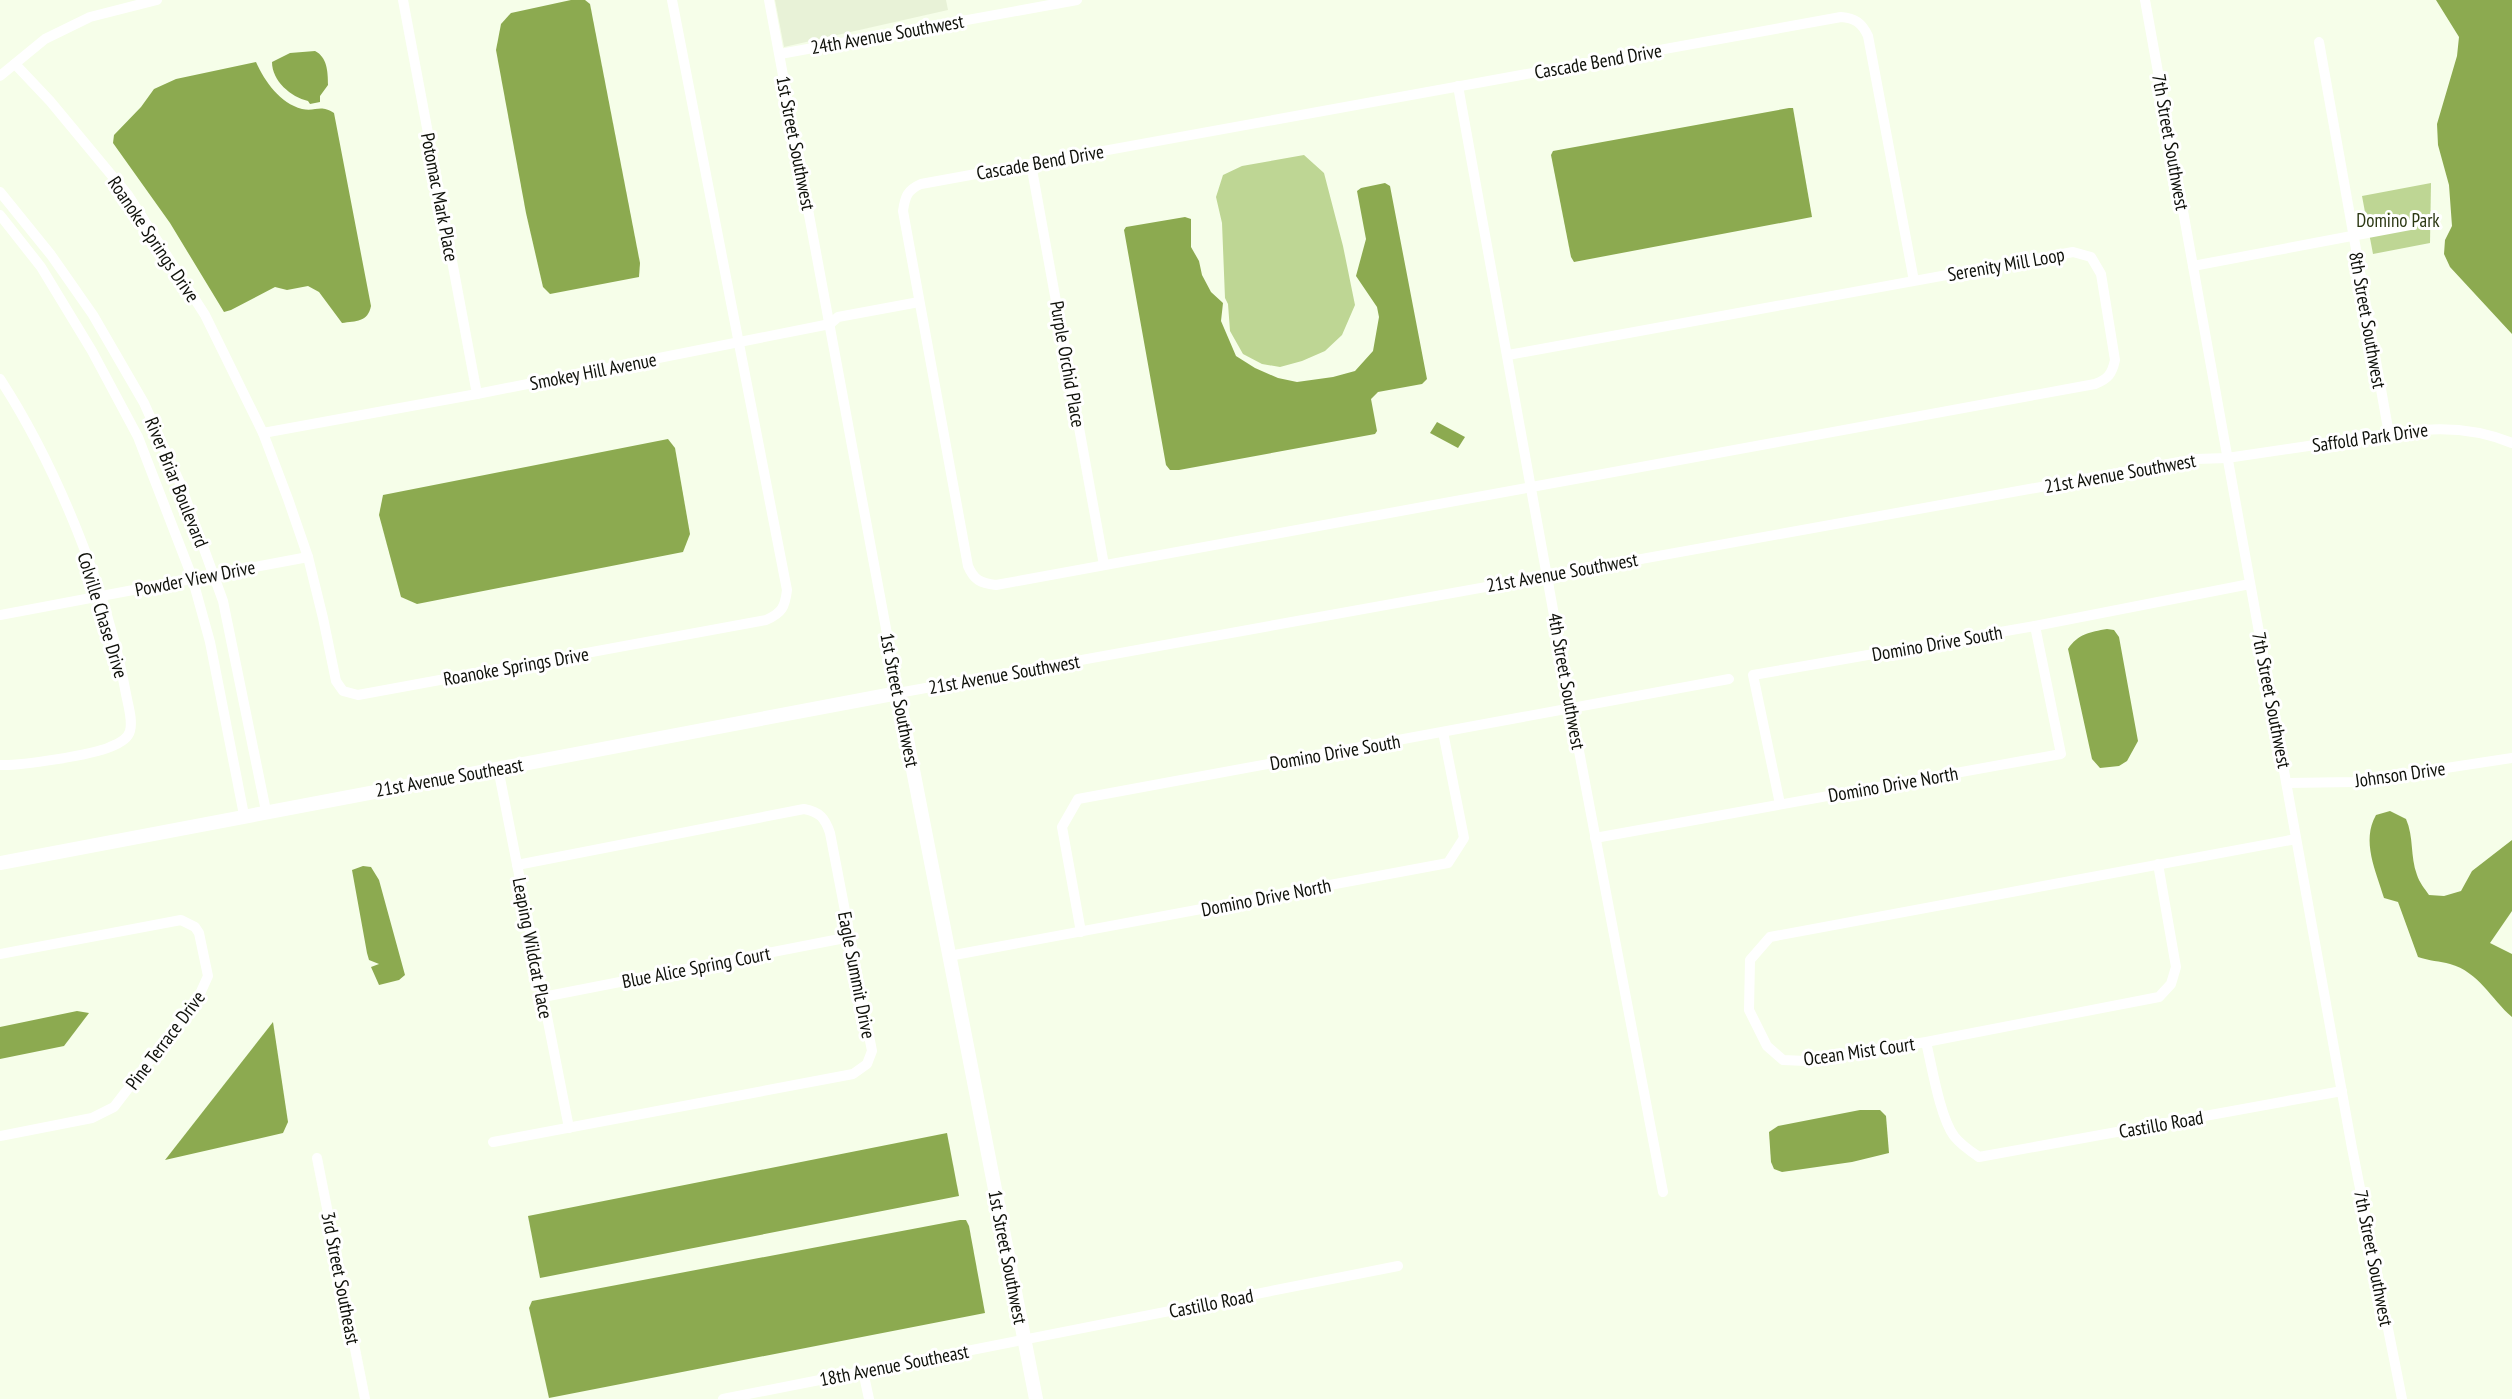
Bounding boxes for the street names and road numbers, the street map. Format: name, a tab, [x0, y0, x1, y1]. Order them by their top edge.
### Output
street label: 24th Avenue Southwest	[809, 9, 966, 59]
street label: Cascade Bend Drive	[1532, 38, 1664, 84]
street label: 7th Street Southwest	[2147, 72, 2195, 213]
street label: 1st Street Southwest	[771, 74, 821, 213]
street label: Potomac Mark Place	[416, 131, 464, 264]
street label: Cascade Bend Drive	[974, 139, 1106, 185]
street label: Roanoke Springs Drive	[103, 171, 205, 307]
street label: Serenity Mill Loop	[1946, 242, 2066, 286]
street label: 8th Street Southwest	[2344, 250, 2392, 391]
street label: Purple Orchid Place	[1045, 299, 1091, 429]
street label: Smokey Hill Avenue	[528, 347, 659, 395]
street label: River Briar Boulevard	[140, 413, 214, 551]
street label: Saffold Park Drive	[2311, 417, 2430, 457]
street label: 21st Avenue Southwest	[2043, 448, 2198, 498]
street label: 21st Avenue Southwest	[1485, 547, 1640, 597]
street label: Colville Chase Drive	[72, 549, 134, 681]
street label: Powder View Drive	[133, 555, 257, 601]
street label: 4th Street Southwest	[1543, 611, 1591, 752]
street label: Domino Drive South	[1870, 620, 2004, 666]
street label: 7th Street Southwest	[2247, 630, 2297, 771]
street label: 1st Street Southwest	[875, 631, 925, 770]
street label: Roanoke Springs Drive	[442, 641, 591, 691]
street label: 21st Avenue Southwest	[927, 649, 1082, 699]
street label: Domino Drive South	[1268, 729, 1402, 775]
street label: 21st Avenue Southeast	[373, 752, 526, 802]
street label: Johnson Drive	[2352, 756, 2447, 792]
street label: Domino Drive North	[1826, 761, 1960, 807]
street label: Domino Drive North	[1199, 873, 1333, 921]
street label: Leaping Wildcat Place	[508, 875, 558, 1021]
street label: Eagle Summit Drive	[833, 909, 881, 1041]
street label: Blue Alice Spring Court	[620, 941, 773, 993]
street label: Pine Terrace Drive	[120, 986, 210, 1094]
street label: Ocean Mist Court	[1802, 1031, 1917, 1071]
street label: Castillo Road	[2117, 1105, 2205, 1143]
street label: 1st Street Southwest	[983, 1188, 1033, 1327]
street label: 7th Street Southwest	[2349, 1188, 2399, 1329]
street label: 3rd Street Southeast	[316, 1210, 366, 1347]
street label: Castillo Road	[1167, 1283, 1255, 1323]
street label: 18th Avenue Southeast	[817, 1339, 971, 1391]

